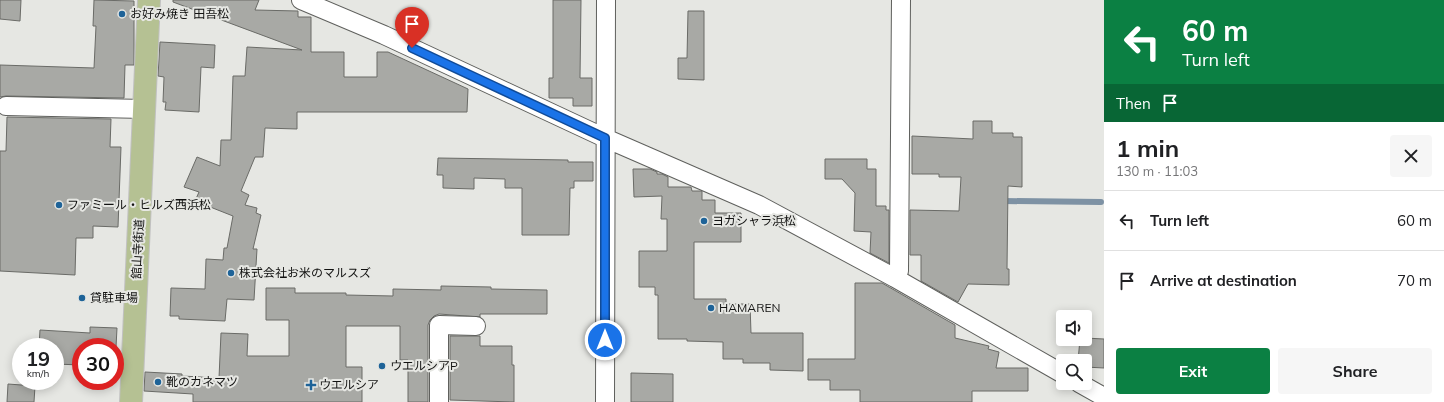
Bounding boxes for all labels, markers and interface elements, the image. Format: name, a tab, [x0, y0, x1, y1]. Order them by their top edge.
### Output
place label: お好み焼き 田吾松	[130, 6, 229, 21]
pin	[395, 7.0, 429, 48]
marker: お好み焼き 田吾松	[117, 9, 127, 19]
icon: arrive	[401, 13, 423, 35]
text: 60 m	[1182, 13, 1248, 48]
icon: left	[1116, 16, 1168, 68]
text: Turn left	[1182, 48, 1250, 71]
icon: arrive	[1159, 92, 1181, 114]
text: Then	[1116, 94, 1151, 113]
text: 1 min	[1116, 133, 1179, 163]
button: close	[1390, 135, 1432, 177]
text: 130 m · 11:03	[1116, 163, 1198, 179]
place label: ファミール・ヒルズ西浜松	[67, 197, 211, 212]
marker: ファミール・ヒルズ西浜松	[54, 200, 64, 210]
icon: left	[1116, 210, 1138, 232]
text: Turn left	[1150, 211, 1209, 230]
text: 60 m	[1397, 211, 1432, 230]
place label: ヨガシャラ浜松	[712, 213, 796, 228]
marker: ヨガシャラ浜松	[699, 216, 709, 226]
street label: 舘山寺街道	[128, 219, 147, 279]
place label: 株式会社お米のマルスズ	[239, 265, 371, 280]
marker: 株式会社お米のマルスズ	[226, 268, 236, 278]
icon: arrive	[1116, 270, 1138, 292]
text: Arrive at destination	[1150, 271, 1297, 290]
text: 70 m	[1397, 271, 1432, 290]
place label: 貸駐車場	[90, 290, 138, 305]
marker: 貸駐車場	[77, 293, 87, 303]
place label: HAMAREN	[719, 300, 780, 315]
marker: HAMAREN	[706, 303, 716, 313]
map controls	[1056, 310, 1092, 390]
button: sound	[1056, 310, 1092, 346]
position arrow	[584, 319, 626, 361]
speed limit sign: 30	[72, 338, 124, 390]
text: 19	[26, 346, 50, 371]
button: Exit	[1116, 348, 1270, 394]
button: Share	[1278, 348, 1432, 394]
button: search	[1056, 354, 1092, 390]
place label: ウエルシアP	[390, 358, 458, 373]
marker: ウエルシアP	[377, 361, 387, 371]
text: km/h	[27, 367, 49, 380]
place label: 靴のカネマツ	[166, 374, 238, 389]
marker: 靴のカネマツ	[153, 377, 163, 387]
place label: ウエルシア	[319, 377, 379, 392]
marker: ウエルシア	[306, 380, 316, 390]

